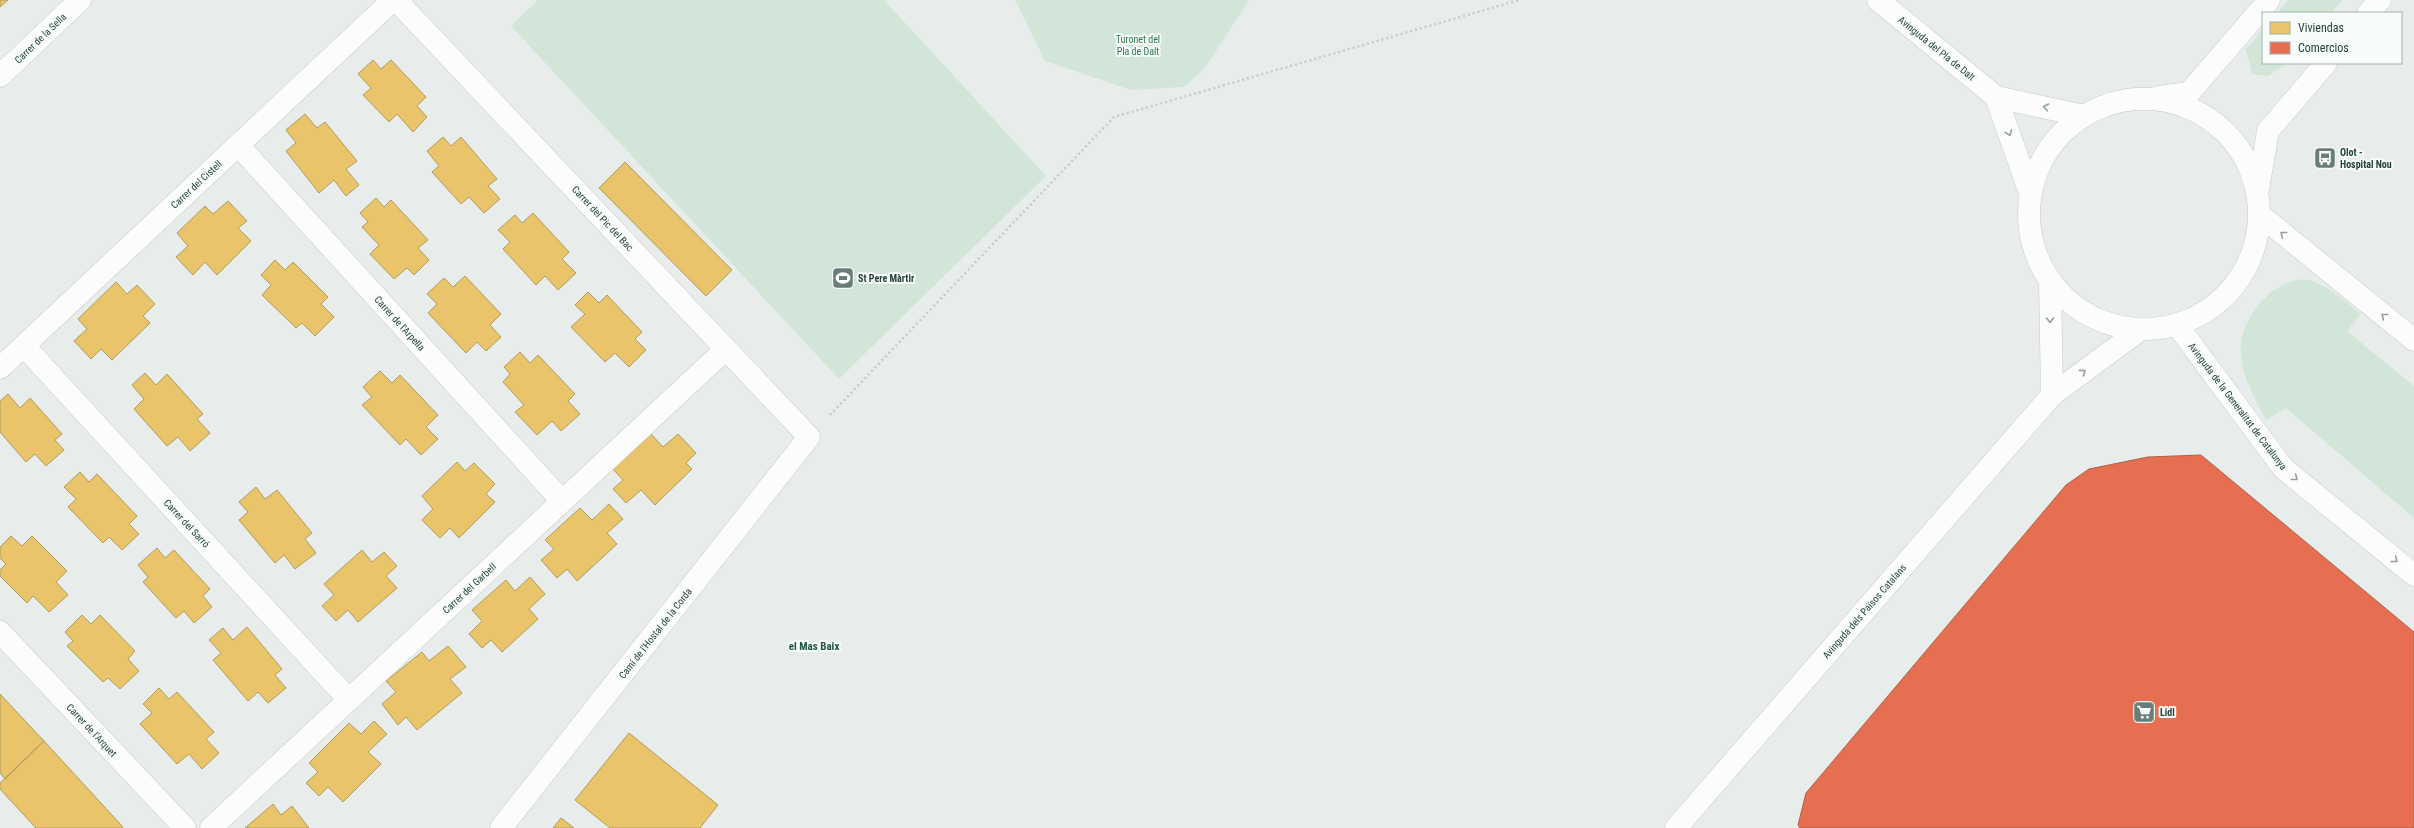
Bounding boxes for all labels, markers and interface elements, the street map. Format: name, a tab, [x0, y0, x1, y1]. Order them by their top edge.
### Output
street label: Carrer de la Sella	[12, 11, 68, 66]
legend	[2262, 12, 2402, 64]
street label: Avinguda del Pla de Dalt	[1896, 14, 1977, 83]
text: Viviendas	[2298, 21, 2344, 35]
park label: Turonet del Pla de Dalt	[1116, 34, 1160, 57]
text: Comercios	[2298, 41, 2349, 55]
one-way arrow	[2043, 104, 2049, 112]
one-way arrow	[2005, 130, 2013, 137]
bus stop icon: Olot - Hospital Nou	[2312, 145, 2338, 171]
place label: Olot - Hospital Nou	[2340, 147, 2392, 170]
street label: Carrer del Cistell	[169, 158, 224, 211]
street label: Carrer del Pic del Bac	[570, 184, 636, 253]
one-way arrow	[2280, 231, 2287, 238]
sports icon: St Pere Màrtir	[830, 265, 856, 291]
place label: St Pere Màrtir	[858, 273, 915, 284]
street label: Carrer de l'Arpella	[372, 294, 427, 353]
one-way arrow	[2381, 313, 2388, 320]
one-way arrow	[2046, 317, 2054, 323]
street label: Avinguda de la Generalitat de Catalunya	[2186, 341, 2289, 472]
one-way arrow	[2079, 369, 2086, 377]
one-way arrow	[2290, 473, 2297, 480]
street label: Carrer del Sarró	[162, 497, 212, 550]
one-way arrow	[2391, 555, 2398, 562]
street label: Carrer del Garbell	[440, 561, 498, 616]
street label: Avinguda dels Països Catalans	[1820, 562, 1909, 661]
street label: Camí de l'Hostal de la Corda	[617, 586, 694, 681]
district label: el Mas Baix	[789, 640, 839, 653]
supermarket icon: Lidl	[2131, 699, 2157, 725]
street label: Carrer de l'Arquet	[64, 702, 119, 759]
place label: Lidl	[2160, 707, 2175, 718]

